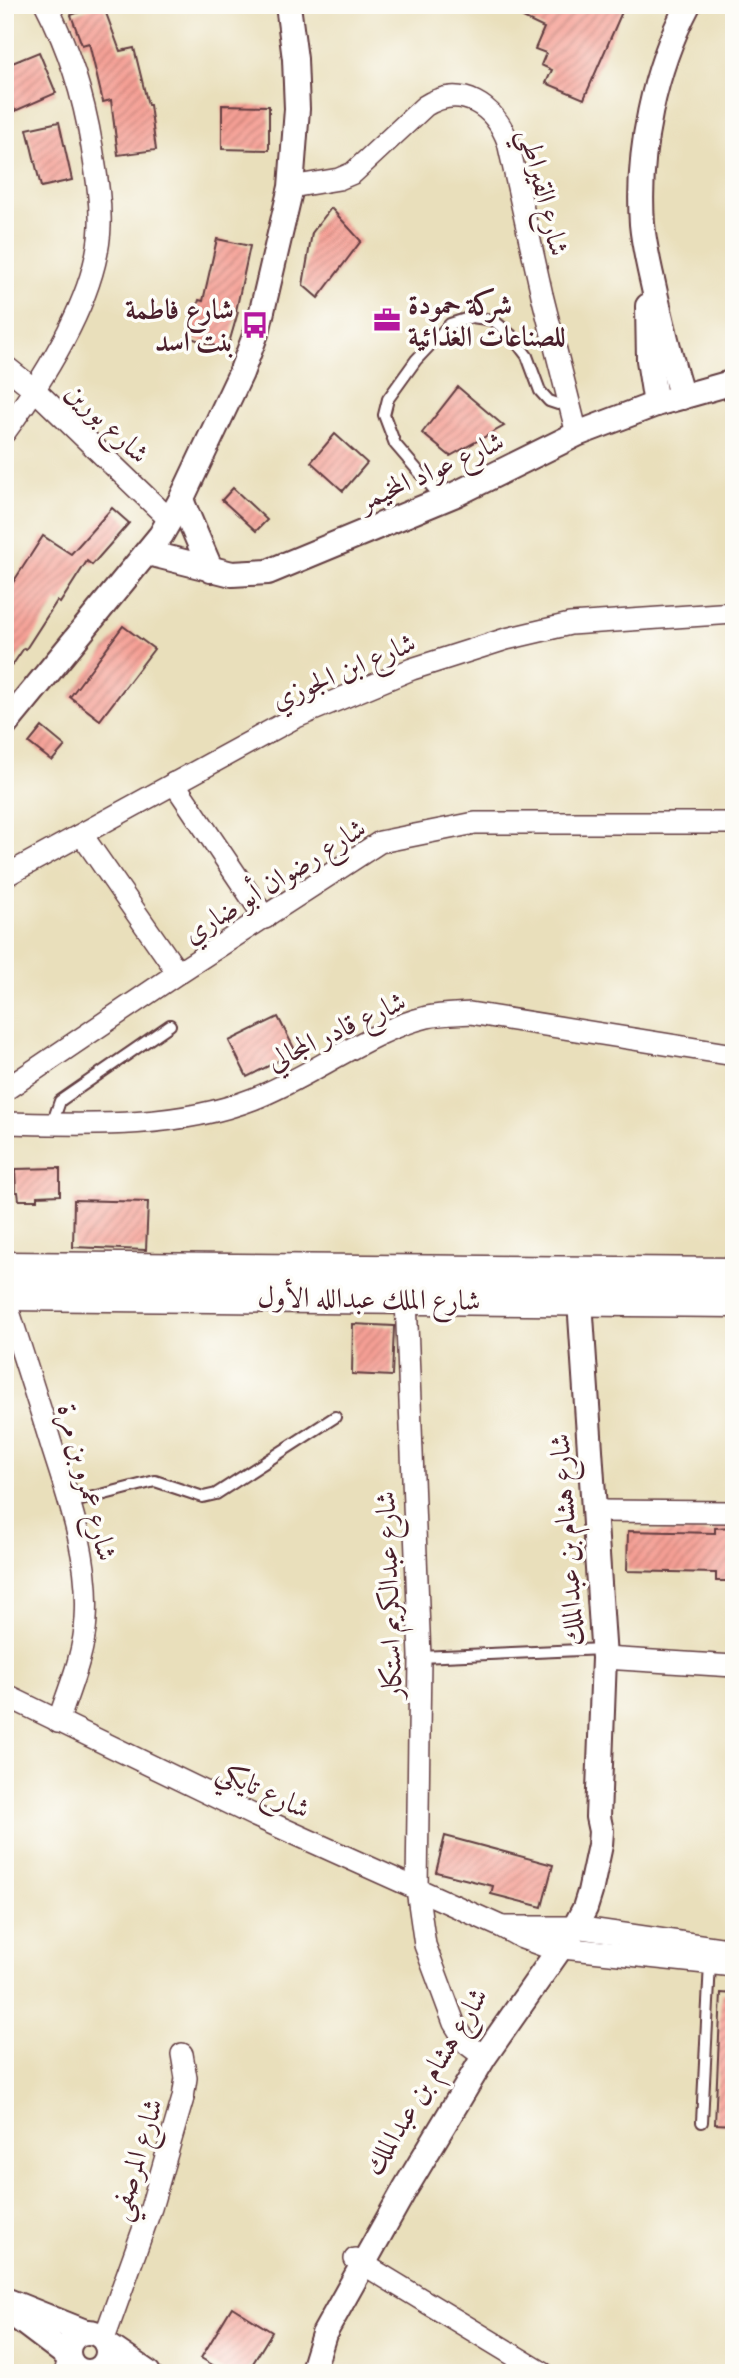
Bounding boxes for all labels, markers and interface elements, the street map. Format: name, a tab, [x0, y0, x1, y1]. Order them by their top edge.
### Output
street label: شارع القيراطي	[503, 125, 577, 262]
place label: شركة حمودة للصناعات الغذائية	[408, 287, 565, 354]
place label: شارع فاطمة بنت اسد	[125, 292, 234, 359]
office icon: شركة حمودة للصناعات الغذائية	[372, 305, 402, 335]
bus stop icon: شارع فاطمة بنت اسد	[240, 310, 270, 340]
street label: شارع بورين	[54, 374, 157, 475]
street label: شارع عواد المخيمر	[350, 423, 512, 525]
street label: شارع ابن الجوزي	[266, 624, 423, 722]
street label: شارع رضوان أبو ضاري	[175, 808, 375, 956]
street label: شارع قادر المجالي	[261, 983, 414, 1083]
street label: شارع الملك عبدالله الأول	[257, 1278, 481, 1324]
street label: شارع عمرو بن مرة	[44, 1400, 125, 1566]
street label: شارع هشام بن عبدالملك	[542, 1432, 598, 1647]
street label: شارع عبدالكريم استكار	[367, 1490, 417, 1702]
street label: شارع تايكي	[208, 1753, 316, 1833]
street label: شارع هشام بن عبدالملك	[356, 1981, 501, 2185]
street label: شارع المرصفي	[100, 2094, 180, 2227]

